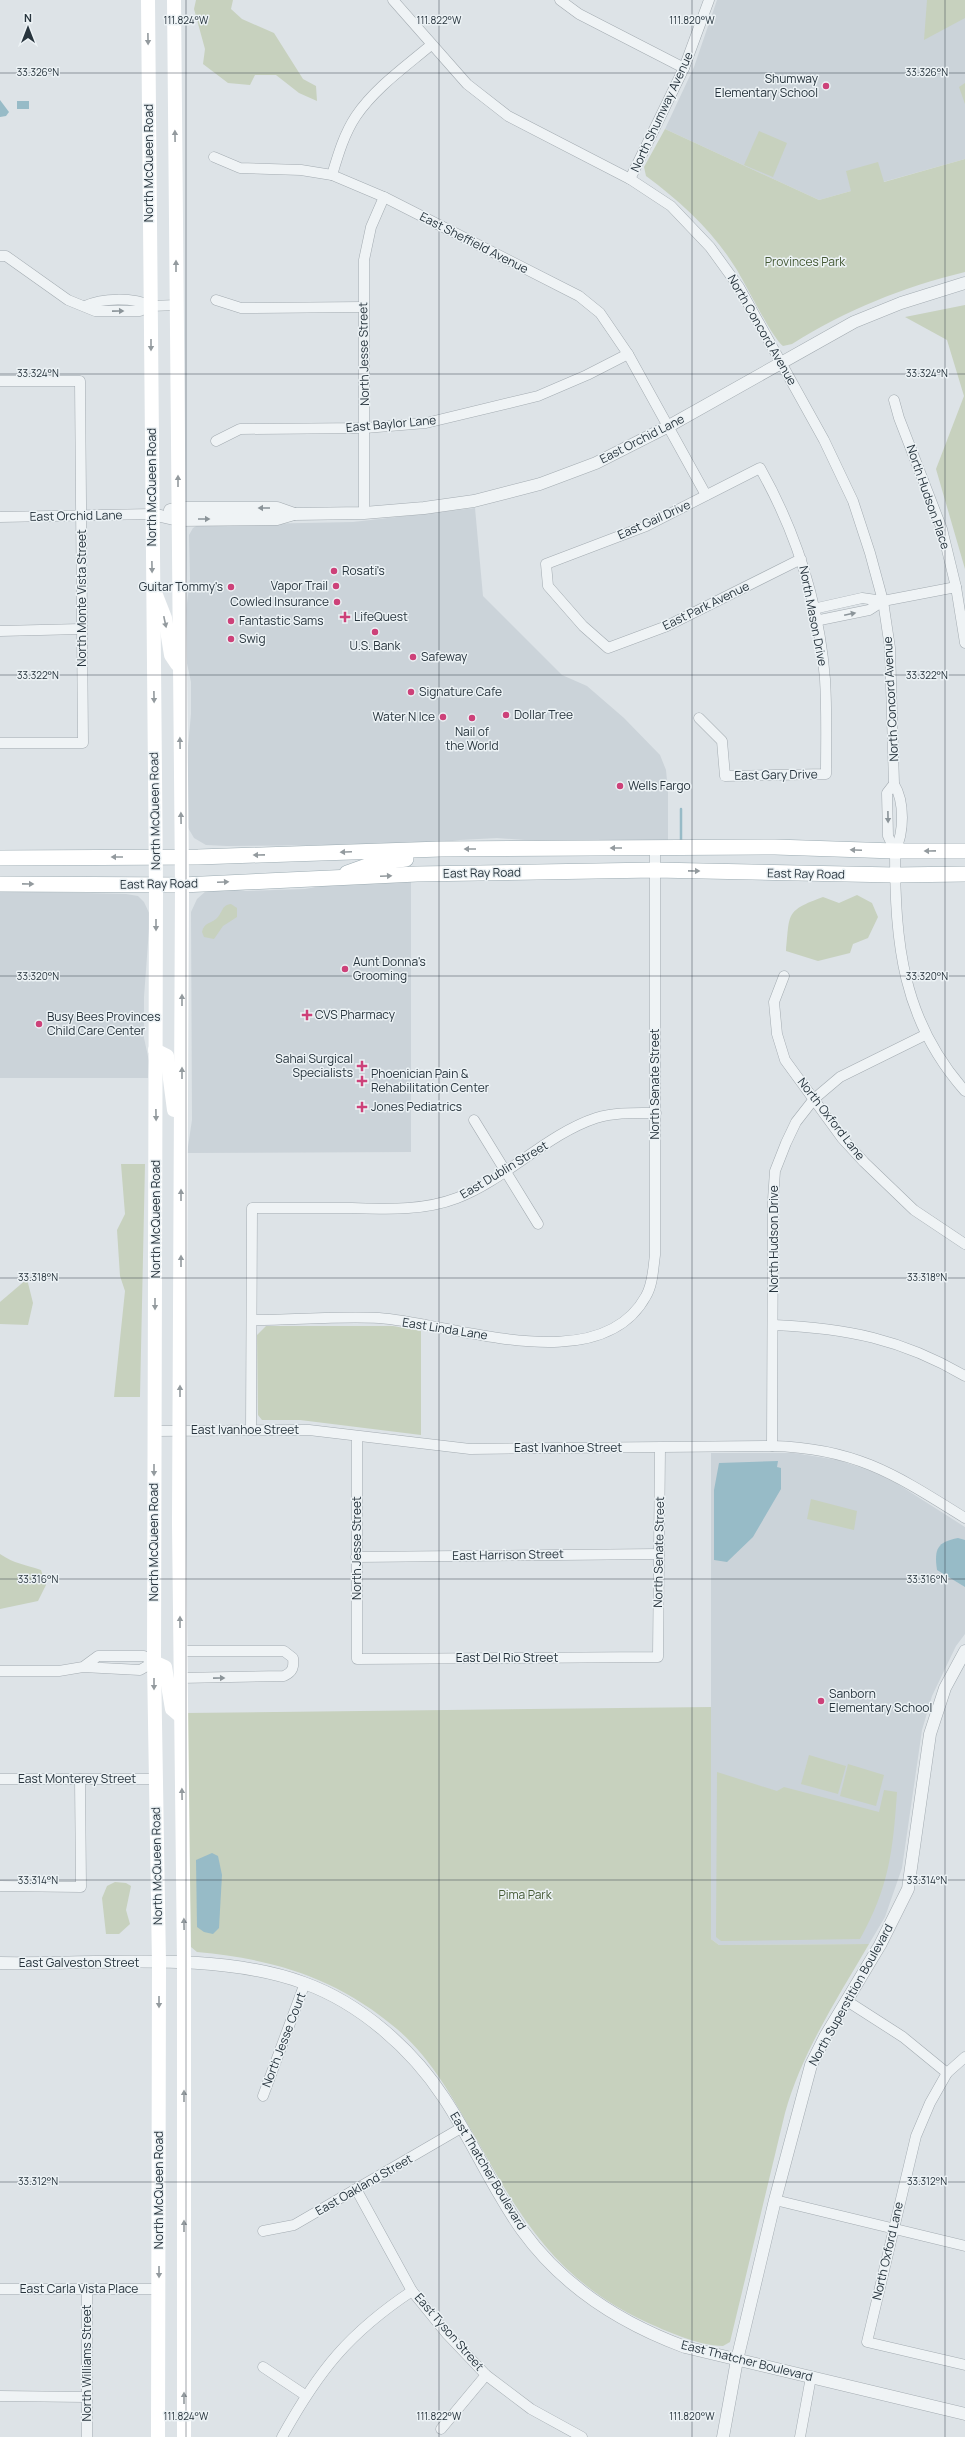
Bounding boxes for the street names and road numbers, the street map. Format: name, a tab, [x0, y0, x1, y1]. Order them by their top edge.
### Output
street label: North Shumway Avenue	[626, 49, 697, 175]
street label: North McQueen Road	[140, 104, 157, 222]
street label: East Sheffield Avenue	[417, 208, 532, 277]
street label: North Concord Avenue	[724, 271, 801, 388]
street label: North Jesse Street	[354, 302, 373, 406]
street label: East Orchid Lane	[597, 410, 687, 467]
street label: East Baylor Lane	[345, 411, 437, 436]
street label: North McQueen Road	[143, 428, 160, 546]
street label: North Hudson Place	[903, 442, 954, 551]
street label: East Gail Drive	[615, 496, 693, 543]
street label: East Orchid Lane	[29, 506, 123, 525]
street label: North Monte Vista Street	[73, 529, 90, 667]
street label: North Mason Drive	[795, 564, 832, 667]
street label: East Park Avenue	[660, 577, 752, 634]
street label: North Concord Avenue	[879, 636, 902, 762]
street label: North McQueen Road	[145, 752, 164, 870]
street label: East Gary Drive	[734, 765, 818, 784]
street label: East Ray Road	[443, 863, 521, 882]
street label: East Ray Road	[767, 864, 845, 883]
street label: East Ray Road	[120, 874, 198, 893]
street label: North Senate Street	[646, 1028, 663, 1140]
street label: North Oxford Lane	[794, 1074, 869, 1164]
street label: East Dublin Street	[457, 1137, 551, 1203]
street label: North McQueen Road	[147, 1160, 164, 1278]
street label: North Hudson Drive	[765, 1185, 782, 1293]
street label: East Linda Lane	[401, 1313, 489, 1344]
street label: East Ivanhoe Street	[191, 1421, 299, 1438]
street label: East Ivanhoe Street	[514, 1439, 622, 1456]
street label: North McQueen Road	[145, 1483, 162, 1601]
street label: North Jesse Street	[348, 1496, 365, 1600]
street label: North Senate Street	[649, 1496, 668, 1608]
street label: East Harrison Street	[452, 1545, 564, 1564]
street label: East Del Rio Street	[456, 1649, 558, 1666]
street label: East Monterey Street	[18, 1770, 136, 1787]
street label: North McQueen Road	[147, 1807, 166, 1925]
street label: North Superstition Boulevard	[804, 1921, 897, 2069]
street label: East Galveston Street	[19, 1954, 139, 1971]
street label: North Jesse Court	[258, 1990, 310, 2090]
street label: East Thatcher Boulevard	[446, 2109, 530, 2233]
street label: North McQueen Road	[150, 2131, 167, 2249]
street label: East Oakland Street	[312, 2150, 416, 2219]
street label: North Oxford Lane	[868, 2200, 907, 2302]
street label: East Carla Vista Place	[20, 2280, 138, 2297]
street label: East Tyson Street	[411, 2289, 488, 2374]
street label: North Williams Street	[78, 2304, 95, 2421]
street label: East Thatcher Boulevard	[680, 2336, 815, 2385]

